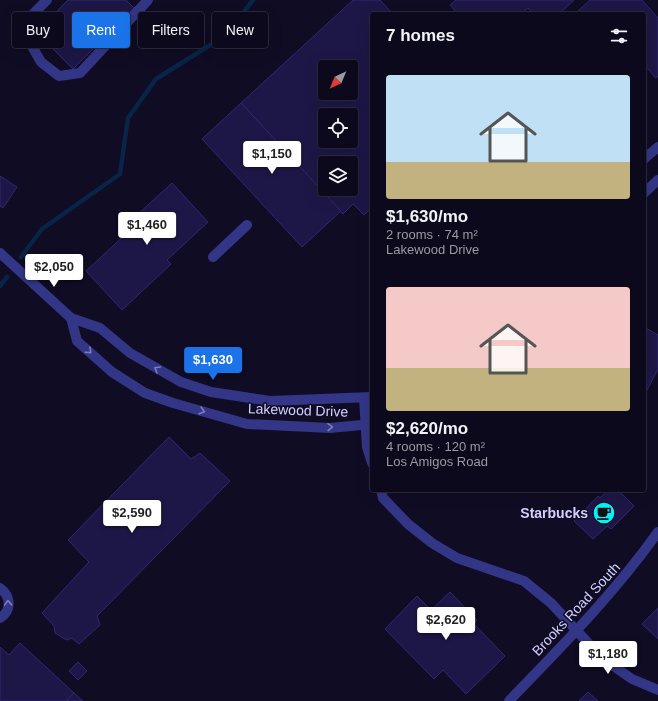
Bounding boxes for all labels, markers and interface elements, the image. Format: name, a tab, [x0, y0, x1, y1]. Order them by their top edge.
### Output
chip: Buy	[12, 12, 64, 48]
chip: Rent	[72, 12, 130, 48]
chip: Filters	[138, 12, 204, 48]
chip: New	[212, 12, 268, 48]
icon: filters	[608, 25, 630, 47]
text: 7 homes	[386, 26, 455, 45]
north arrow	[318, 60, 358, 100]
map controls	[318, 60, 358, 196]
icon: home	[472, 101, 544, 173]
button: locate	[318, 108, 358, 148]
pin: $1,150	[239, 141, 305, 175]
text: $1,150	[252, 146, 292, 161]
button: layers	[318, 156, 358, 196]
text: $1,630/mo	[386, 207, 468, 226]
pin: $1,460	[114, 212, 180, 246]
text: $1,460	[127, 217, 167, 232]
text: 2 rooms · 74 m²	[386, 227, 478, 242]
text: Lakewood Drive	[386, 242, 479, 257]
pin: $2,050	[21, 254, 87, 288]
text: $2,050	[34, 259, 74, 274]
icon: home	[472, 313, 544, 385]
one-way arrow	[84, 347, 92, 354]
pin: $1,630	[180, 347, 246, 381]
text: $1,630	[193, 352, 233, 367]
one-way arrow	[154, 366, 161, 373]
street label: Lakewood Drive	[248, 400, 349, 420]
one-way arrow	[198, 406, 205, 415]
text: $2,620/mo	[386, 419, 468, 438]
one-way arrow	[327, 423, 333, 431]
text: 4 rooms · 120 m²	[386, 439, 485, 454]
text: Los Amigos Road	[386, 454, 488, 469]
pin: $2,590	[99, 500, 165, 534]
cafe icon: Starbucks	[591, 500, 617, 526]
text: $2,590	[112, 505, 152, 520]
place label: Starbucks	[520, 505, 588, 521]
street label: Brooks Road South	[529, 559, 623, 659]
one-way arrow	[3, 600, 12, 606]
pin: $2,620	[413, 607, 479, 641]
text: $2,620	[426, 612, 466, 627]
pin: $1,180	[575, 641, 641, 675]
text: $1,180	[588, 646, 628, 661]

